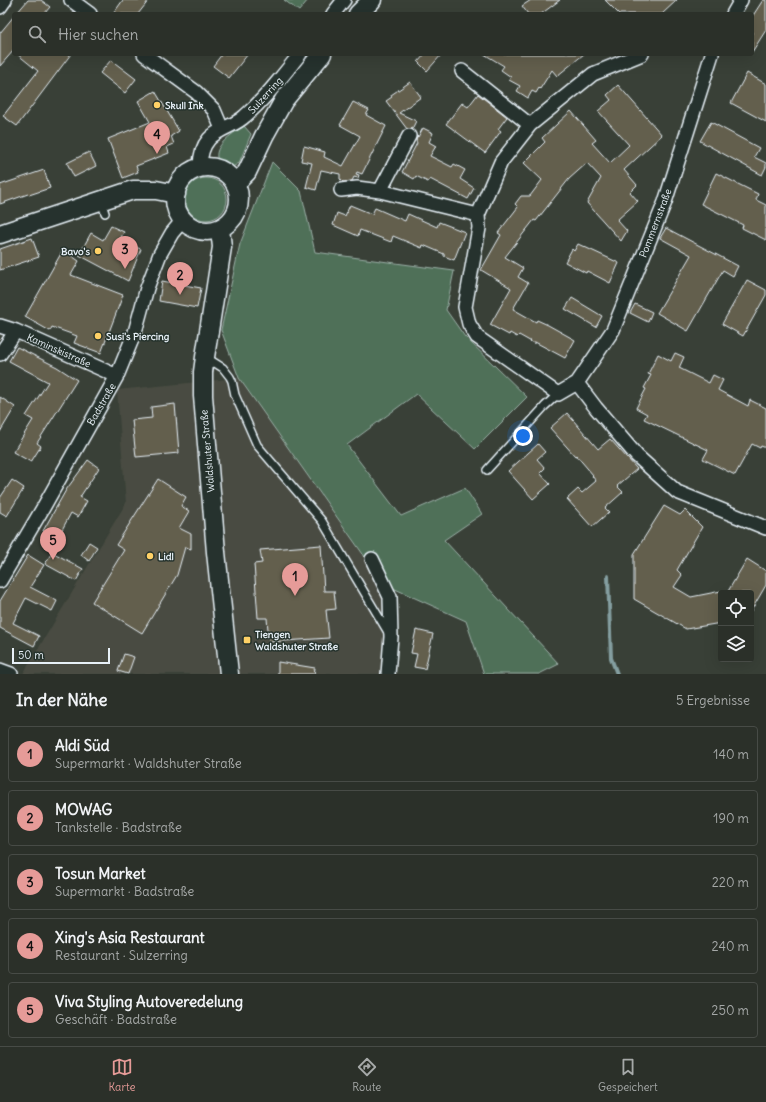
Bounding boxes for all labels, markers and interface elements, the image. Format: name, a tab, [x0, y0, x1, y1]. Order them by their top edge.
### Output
search box	[12, 12, 754, 56]
icon: search	[26, 23, 48, 45]
text: Hier suchen	[58, 25, 138, 44]
street label: Sulzerring	[245, 74, 285, 117]
place label: Skull Ink	[165, 99, 204, 112]
marker: Skull Ink	[152, 100, 162, 110]
pin: 4	[144, 121, 170, 154]
street label: Pommernstraße	[636, 187, 675, 259]
pin: 3	[112, 236, 138, 269]
place label: Bavo's	[61, 245, 90, 258]
marker: Bavo's	[93, 246, 103, 256]
pin: 2	[167, 262, 193, 295]
street label: Kaminskistraße	[25, 330, 93, 370]
place label: Susi's Piercing	[106, 330, 170, 343]
marker: Susi's Piercing	[93, 331, 103, 341]
street label: Badstraße	[84, 381, 119, 428]
street label: Waldshuter Straße	[197, 409, 218, 493]
your location	[513, 426, 533, 446]
pin: 5	[40, 527, 66, 560]
place label: Lidl	[158, 550, 174, 563]
marker: Lidl	[145, 551, 155, 561]
pin: 1	[282, 563, 308, 596]
map controls	[718, 590, 754, 662]
button: locate	[718, 590, 754, 626]
button: layers	[718, 626, 754, 662]
place label: Tiengen Waldshuter Straße	[255, 628, 339, 653]
marker: Tiengen Waldshuter Straße	[242, 635, 252, 645]
scale bar	[12, 646, 110, 665]
text: 50 m	[18, 648, 44, 662]
text: In der Nähe	[16, 689, 108, 711]
text: 5 Ergebnisse	[676, 692, 750, 709]
text: Aldi Süd	[55, 736, 110, 755]
text: 1	[27, 746, 33, 763]
text: 140 m	[713, 746, 749, 763]
text: Supermarkt · Waldshuter Straße	[55, 755, 242, 772]
text: MOWAG	[55, 800, 112, 819]
text: 2	[26, 810, 34, 827]
text: 190 m	[713, 810, 749, 827]
text: Tankstelle · Badstraße	[55, 819, 182, 836]
text: Tosun Market	[55, 864, 146, 883]
text: 3	[26, 874, 34, 891]
text: 220 m	[712, 874, 749, 891]
text: Supermarkt · Badstraße	[55, 883, 194, 900]
text: Xing's Asia Restaurant	[55, 928, 205, 947]
text: 4	[26, 938, 34, 955]
text: 240 m	[712, 938, 749, 955]
text: Restaurant · Sulzerring	[55, 947, 188, 964]
text: Viva Styling Autoveredelung	[55, 992, 243, 1011]
text: 5	[26, 1002, 34, 1019]
text: 250 m	[711, 1002, 749, 1019]
text: Geschäft · Badstraße	[55, 1011, 177, 1028]
tab: Karte	[108, 1056, 135, 1094]
tab: Route	[352, 1056, 381, 1094]
tab: Gespeichert	[598, 1056, 658, 1094]

